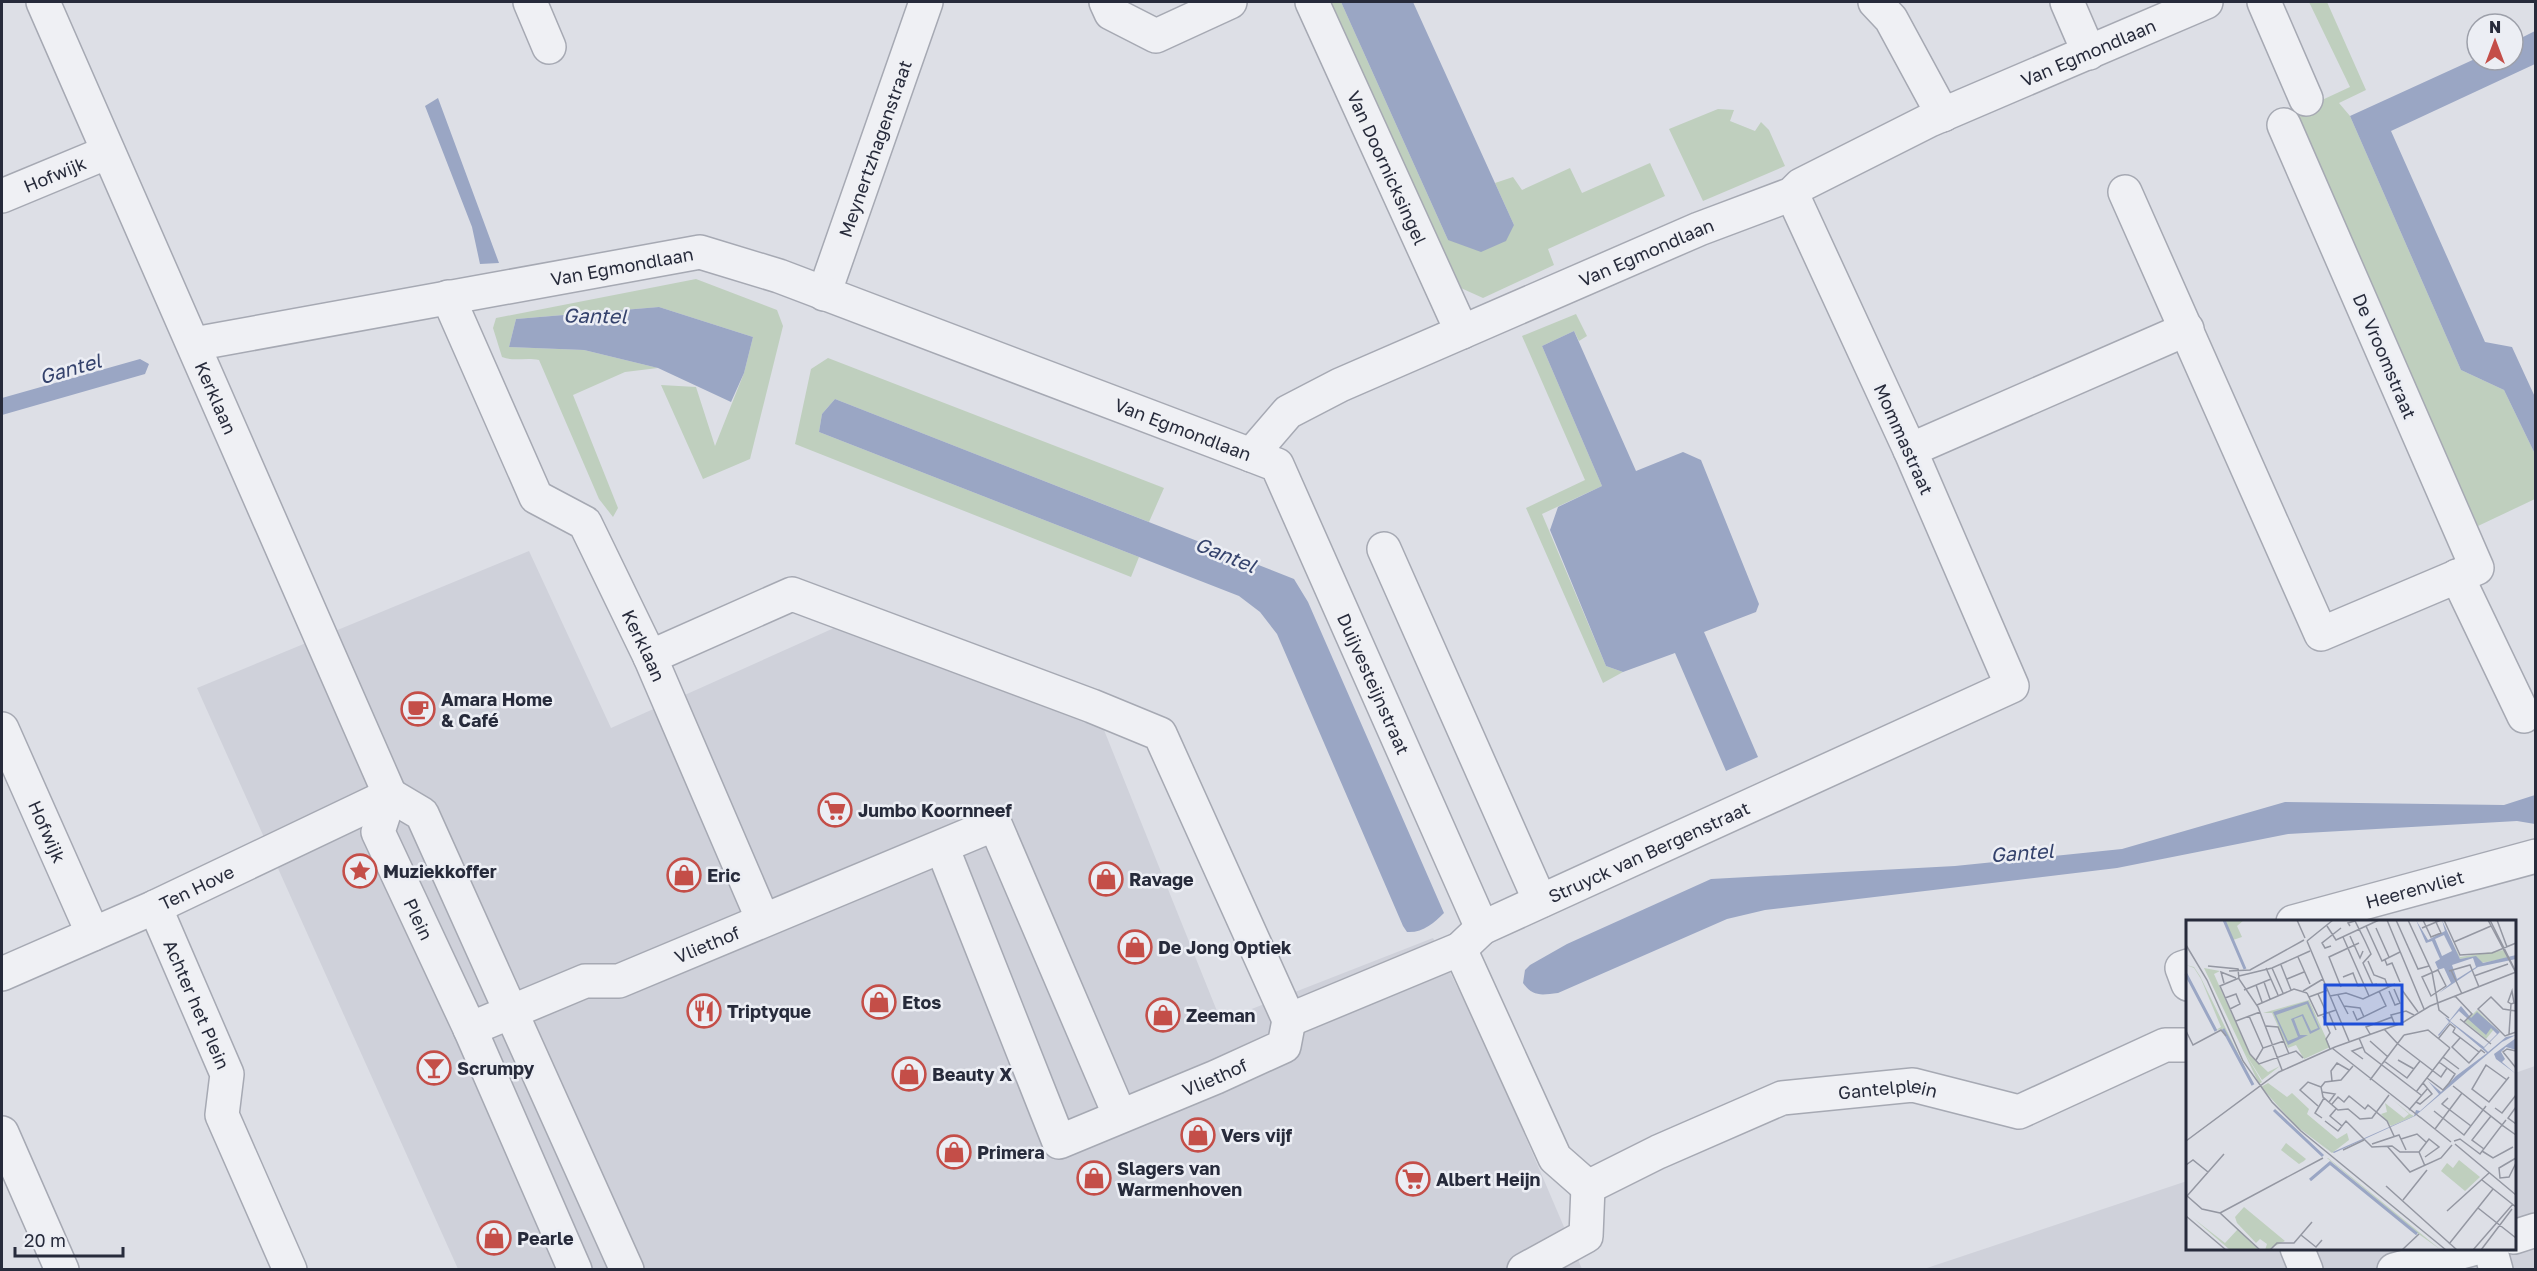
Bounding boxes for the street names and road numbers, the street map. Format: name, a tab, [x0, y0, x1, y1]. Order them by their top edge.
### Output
street label: Van Egmondlaan	[2017, 14, 2159, 91]
street label: Meynertzhagenstraat	[834, 57, 916, 240]
street label: Van Doornicksingel	[1343, 87, 1432, 248]
street label: Hofwijk	[20, 151, 89, 197]
street label: Van Egmondlaan	[1576, 213, 1717, 291]
street label: Van Egmondlaan	[549, 242, 695, 290]
street label: De Vroomstraat	[2349, 290, 2421, 422]
street label: Kerklaan	[191, 358, 242, 437]
street label: Mommastraat	[1870, 380, 1938, 498]
street label: Van Egmondlaan	[1112, 393, 1255, 465]
street label: Kerklaan	[618, 606, 670, 685]
street label: Duijvesteijnstraat	[1333, 610, 1415, 758]
street label: Struyck van Bergenstraat	[1545, 796, 1753, 907]
street label: Hofwijk	[24, 797, 71, 866]
street label: Ten Hove	[156, 860, 237, 914]
street label: Heerenvliet	[2363, 865, 2466, 913]
street label: Plein	[399, 895, 438, 944]
street label: Vliethof	[671, 921, 743, 968]
street label: Achter het Plein	[159, 936, 235, 1072]
street label: Vliethof	[1179, 1053, 1251, 1101]
street label: Gantelplein	[1837, 1074, 1940, 1103]

